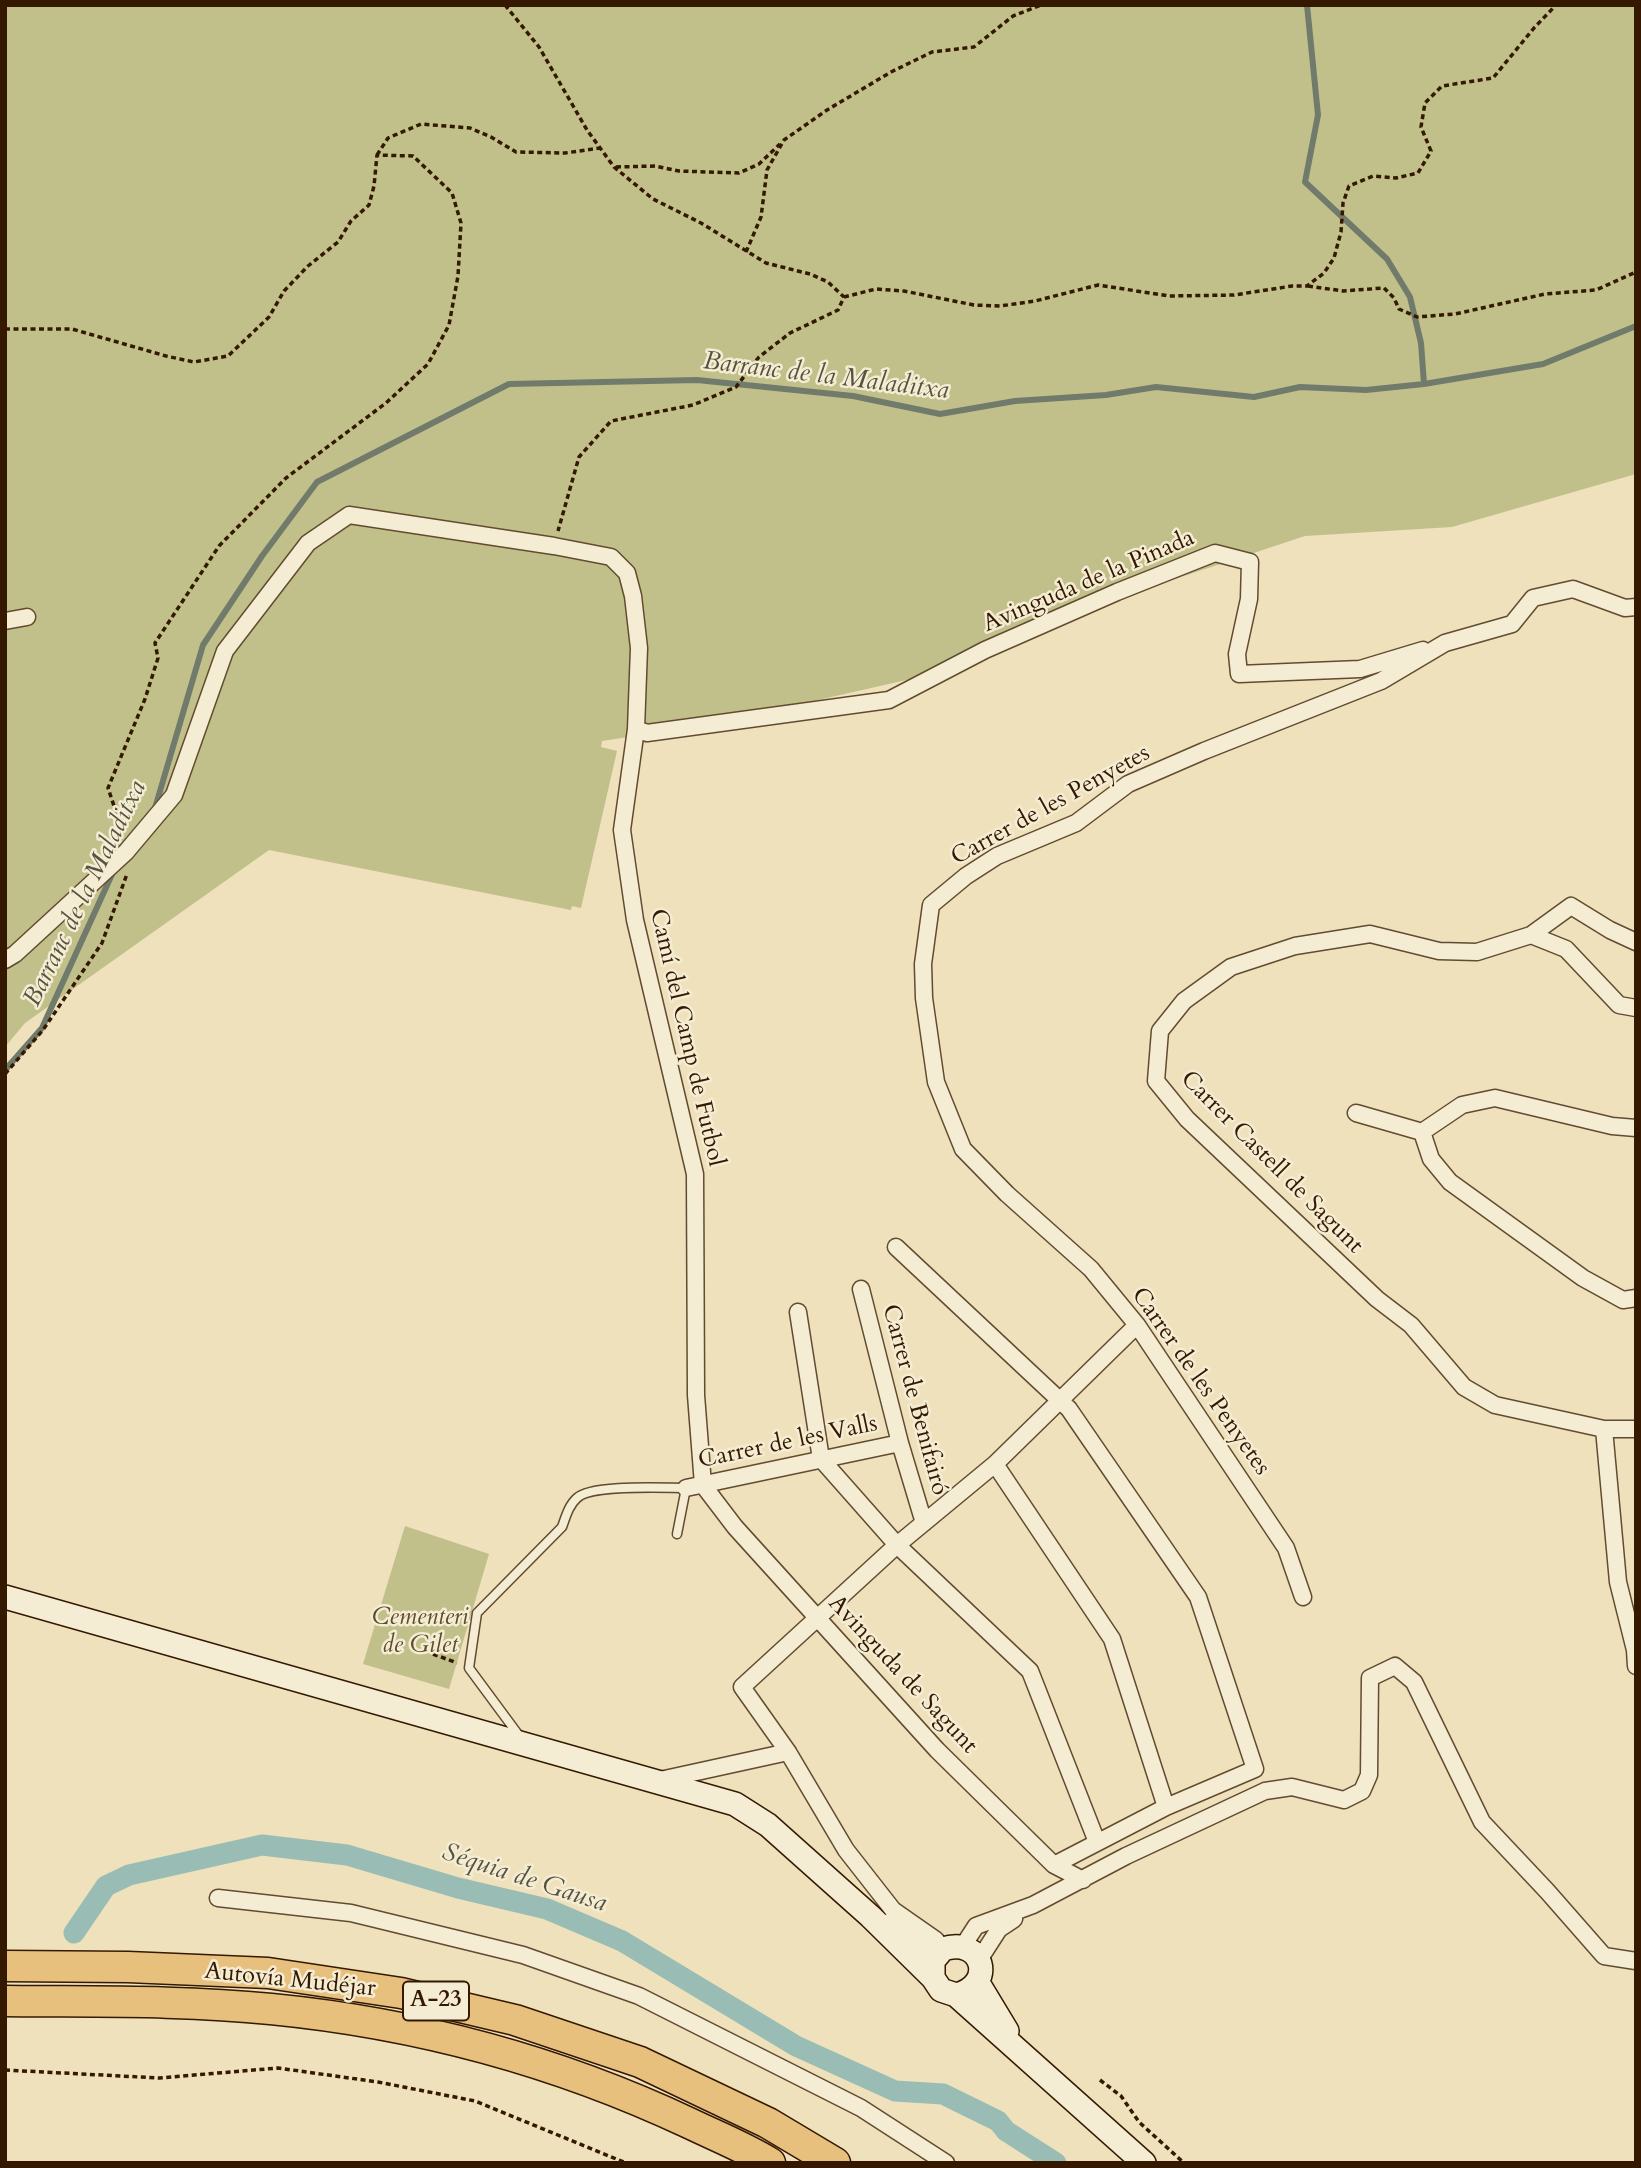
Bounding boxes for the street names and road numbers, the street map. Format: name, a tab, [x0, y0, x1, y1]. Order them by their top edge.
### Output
street label: Avinguda de la Pinada	[979, 524, 1199, 640]
street label: Carrer de les Penyetes	[947, 739, 1155, 873]
street label: Camí del Camp de Futbol	[642, 907, 730, 1169]
street label: Carrer Castell de Sagunt	[1174, 1066, 1368, 1260]
street label: Carrer de les Penyetes	[1124, 1283, 1276, 1481]
street label: Carrer de Benifairó	[875, 1302, 953, 1498]
street label: Carrer de les Valls	[696, 1410, 880, 1476]
street label: Avinguda de Sagunt	[821, 1590, 983, 1760]
street label: Autovía Mudéjar	[203, 1958, 377, 2004]
road number: A-23	[403, 1982, 469, 2020]

